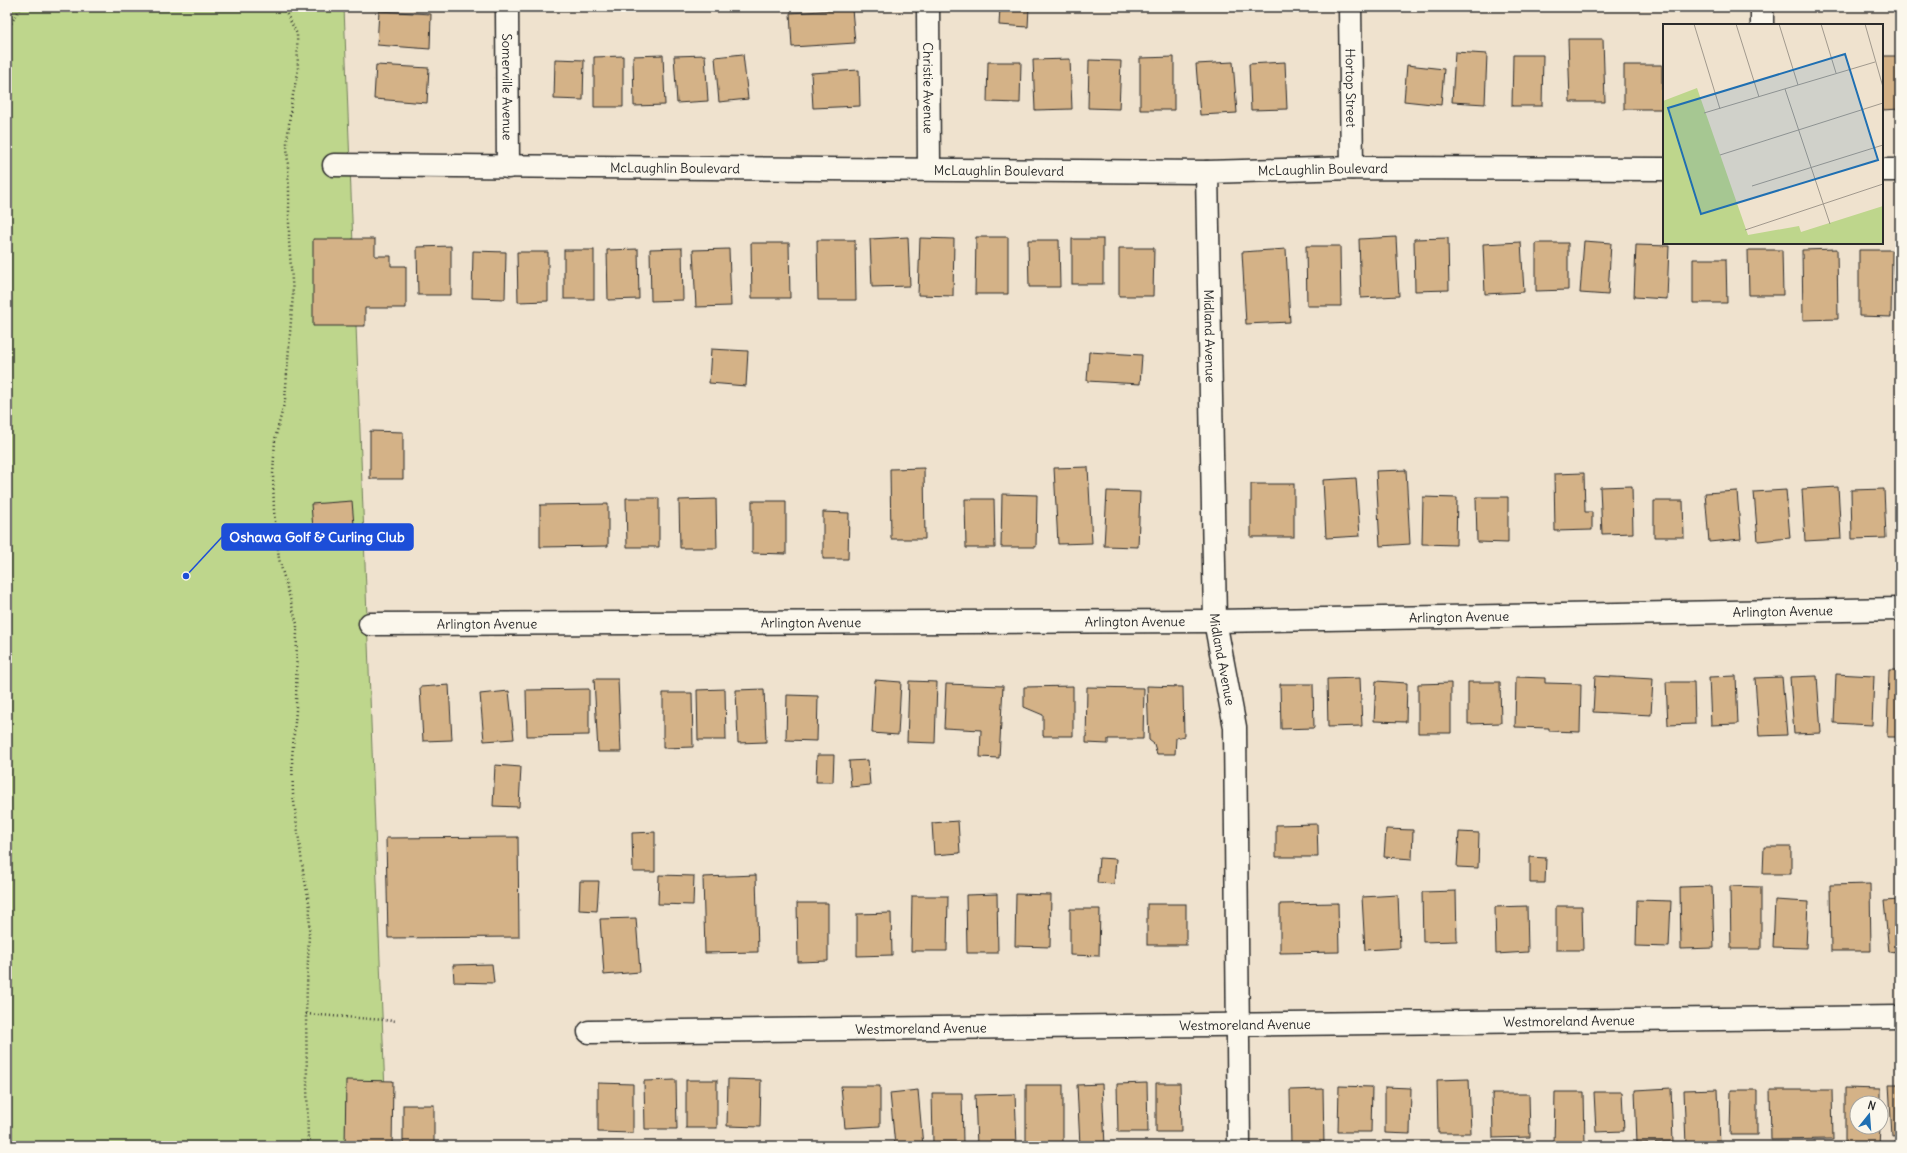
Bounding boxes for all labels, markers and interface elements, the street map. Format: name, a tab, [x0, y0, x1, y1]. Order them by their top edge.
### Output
inset map	[1663, 24, 1883, 244]
street label: Somerville Avenue	[498, 33, 516, 141]
street label: Christie Avenue	[919, 42, 937, 134]
street label: Hortop Street	[1342, 48, 1360, 128]
street label: McLaughlin Boulevard	[610, 159, 740, 177]
street label: McLaughlin Boulevard	[1258, 160, 1388, 180]
street label: McLaughlin Boulevard	[934, 162, 1064, 180]
street label: Midland Avenue	[1200, 289, 1219, 383]
callout: Oshawa Golf & Curling Club	[222, 524, 413, 550]
text: Oshawa Golf & Curling Club	[229, 528, 405, 546]
street label: Arlington Avenue	[1733, 602, 1833, 621]
street label: Arlington Avenue	[1409, 608, 1509, 627]
street label: Arlington Avenue	[1085, 613, 1185, 630]
street label: Midland Avenue	[1206, 613, 1239, 707]
street label: Arlington Avenue	[761, 614, 861, 632]
street label: Arlington Avenue	[437, 615, 537, 633]
street label: Westmoreland Avenue	[1503, 1012, 1635, 1031]
street label: Westmoreland Avenue	[1179, 1016, 1311, 1034]
street label: Westmoreland Avenue	[855, 1019, 987, 1038]
north arrow	[1849, 1095, 1889, 1135]
text: N	[1866, 1098, 1878, 1113]

